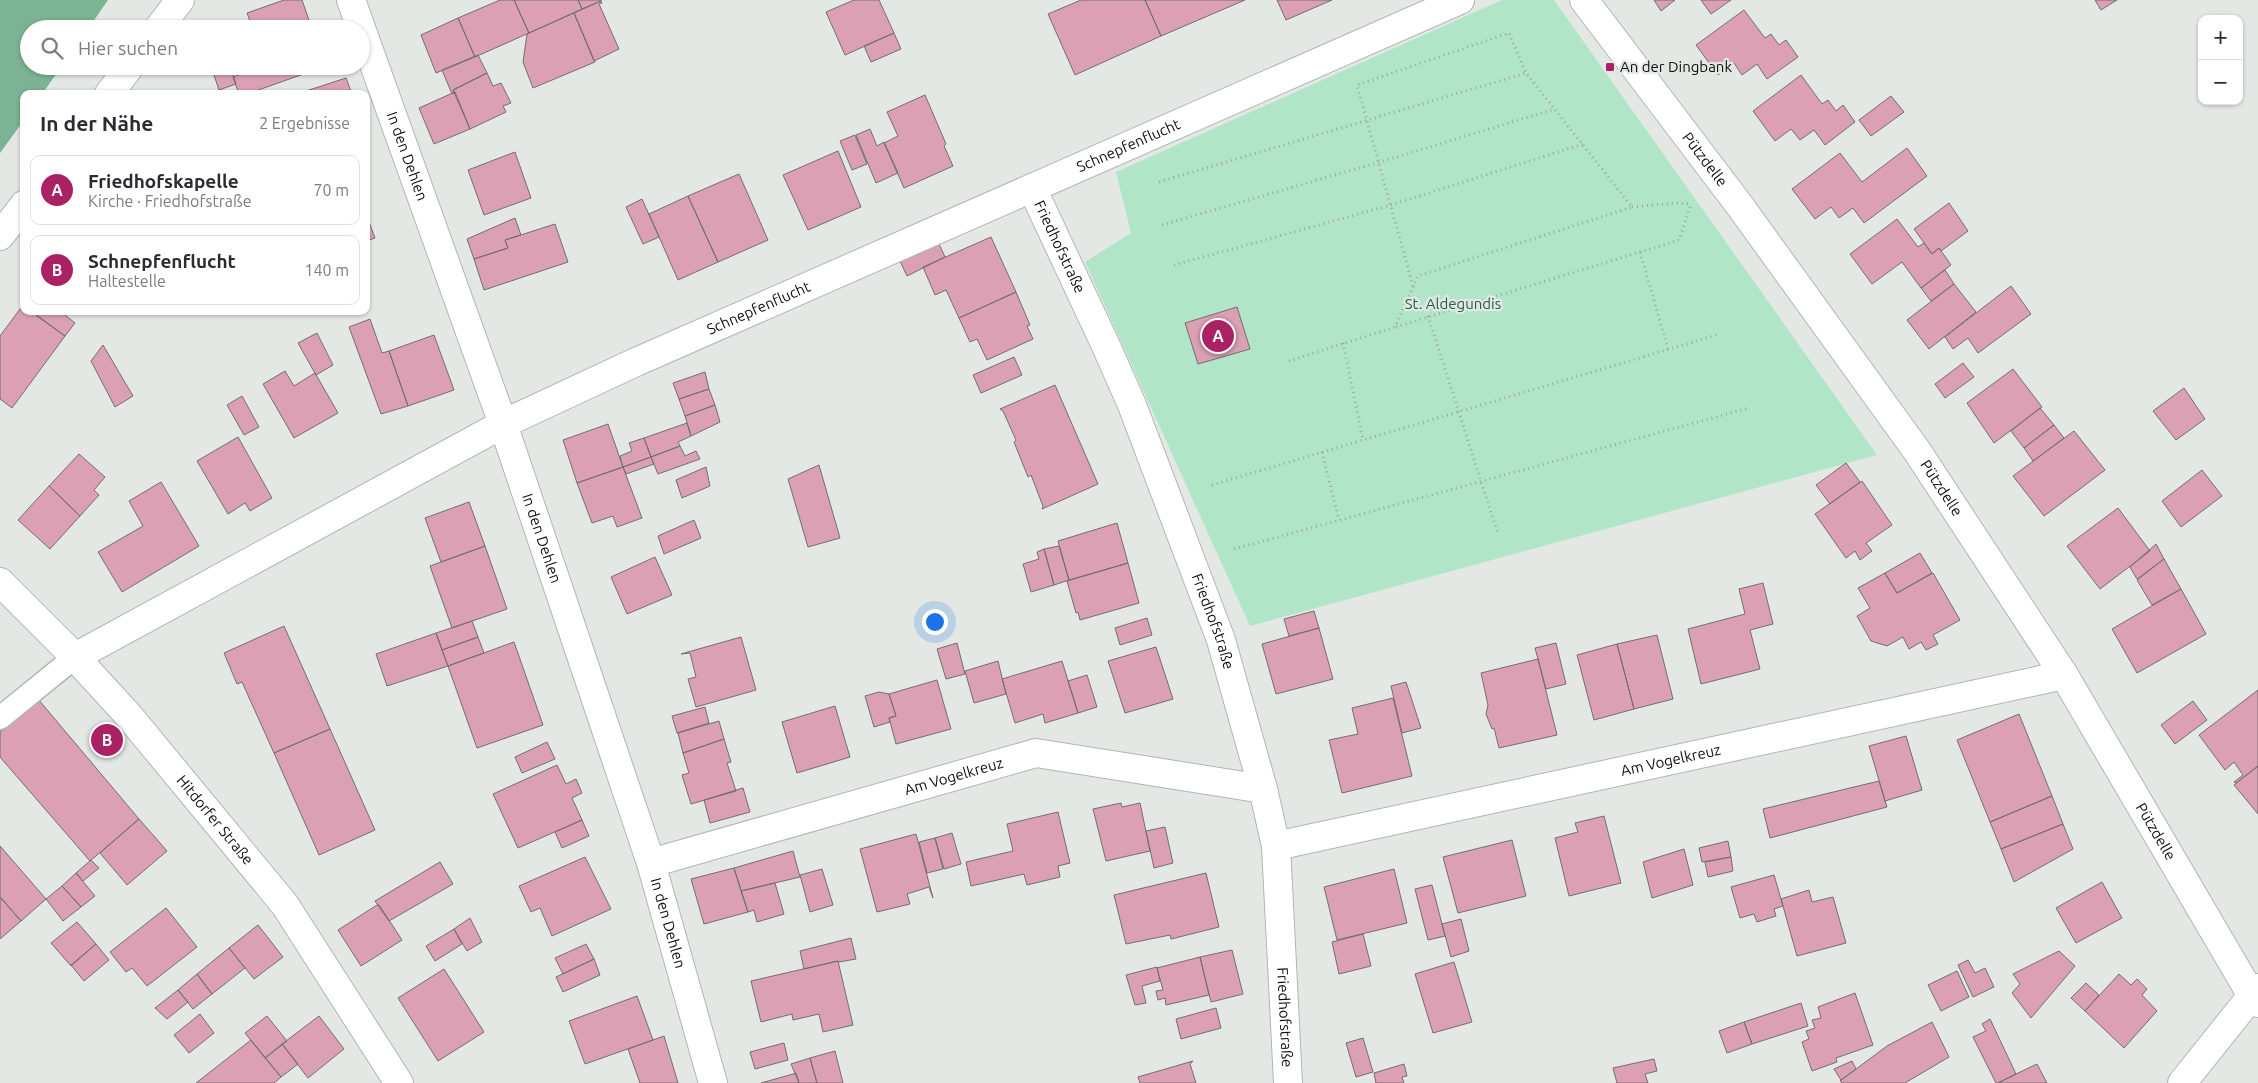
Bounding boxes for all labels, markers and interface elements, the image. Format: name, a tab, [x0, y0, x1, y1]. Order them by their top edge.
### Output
map controls	[2198, 15, 2243, 105]
button: +	[2198, 15, 2243, 60]
search box	[20, 20, 370, 75]
icon: search	[38, 34, 66, 62]
text: Hier suchen	[78, 37, 178, 59]
place label: An der Dingbank	[1620, 58, 1732, 75]
button: −	[2198, 60, 2243, 105]
marker: An der Dingbank	[1604, 61, 1616, 73]
street label: In den Dehlen	[384, 109, 431, 203]
text: In der Nähe	[40, 111, 153, 135]
text: 2 Ergebnisse	[259, 114, 350, 132]
street label: Schnepfenflucht	[1074, 115, 1183, 175]
street label: Pützdelle	[1679, 129, 1731, 190]
text: Friedhofskapelle	[88, 170, 239, 192]
text: A	[51, 181, 63, 199]
text: 70 m	[313, 181, 349, 199]
text: Kirche · Friedhofstraße	[88, 192, 252, 210]
street label: Friedhofstraße	[1031, 198, 1089, 296]
text: Schnepfenflucht	[88, 250, 236, 272]
text: B	[52, 261, 62, 279]
text: 140 m	[304, 261, 349, 279]
text: Haltestelle	[88, 272, 166, 290]
street label: Schnepfenflucht	[704, 277, 813, 338]
park label: St. Aldegundis	[1405, 295, 1501, 312]
pin: A	[1202, 317, 1234, 355]
street label: Pützdelle	[1917, 457, 1966, 519]
street label: In den Dehlen	[519, 491, 565, 585]
street label: Friedhofstraße	[1189, 571, 1238, 671]
your location	[922, 609, 948, 635]
pin: B	[91, 721, 123, 759]
street label: Am Vogelkreuz	[1619, 741, 1722, 779]
street label: Am Vogelkreuz	[902, 754, 1005, 798]
street label: Hitdorfer Straße	[173, 772, 257, 868]
street label: Pützdelle	[2133, 800, 2179, 863]
street label: In den Dehlen	[648, 876, 689, 970]
street label: Friedhofstraße	[1274, 967, 1296, 1068]

